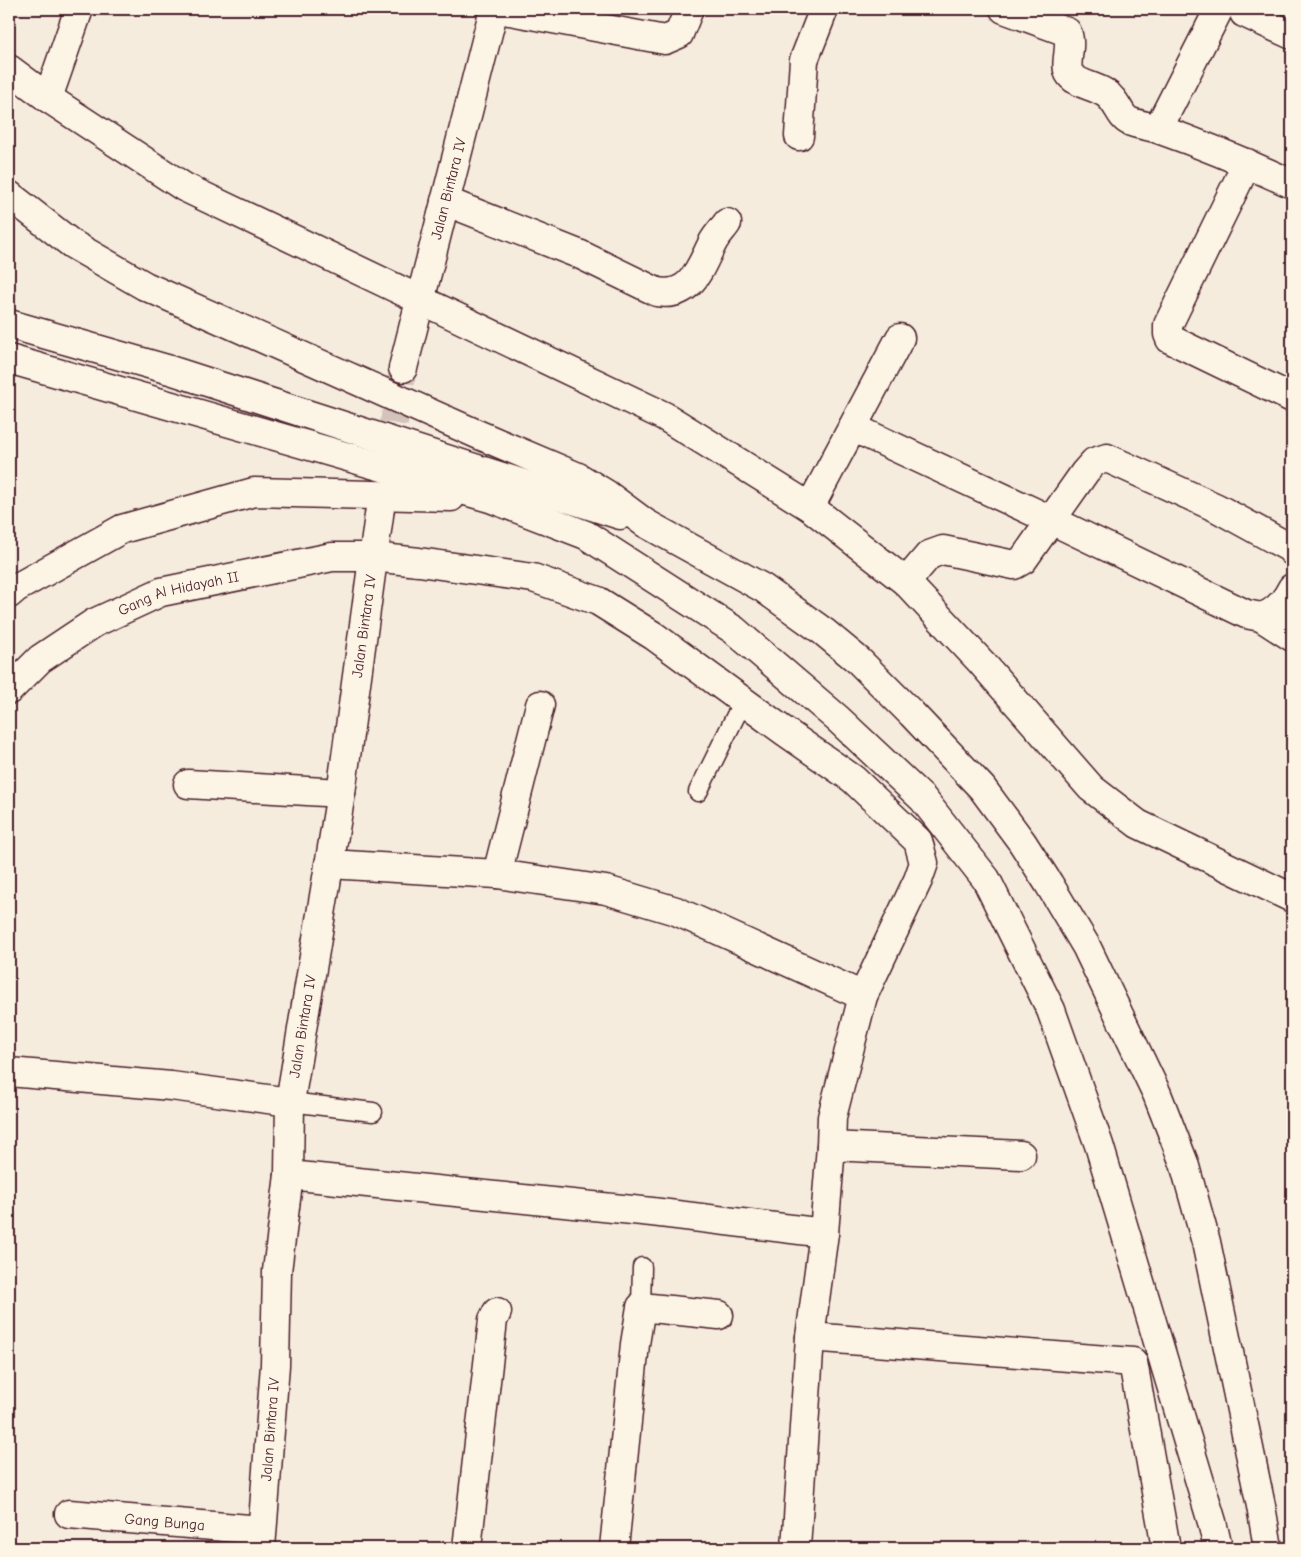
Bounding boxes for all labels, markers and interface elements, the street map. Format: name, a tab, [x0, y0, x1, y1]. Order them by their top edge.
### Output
street label: Jalan Bintara IV	[427, 136, 470, 241]
street label: Gang Al Hidayah II	[115, 567, 241, 620]
street label: Jalan Bintara IV	[348, 573, 380, 679]
street label: Jalan Bintara IV	[285, 974, 320, 1079]
street label: Jalan Bintara IV	[257, 1377, 283, 1482]
street label: Gang Bunga	[124, 1510, 206, 1534]

